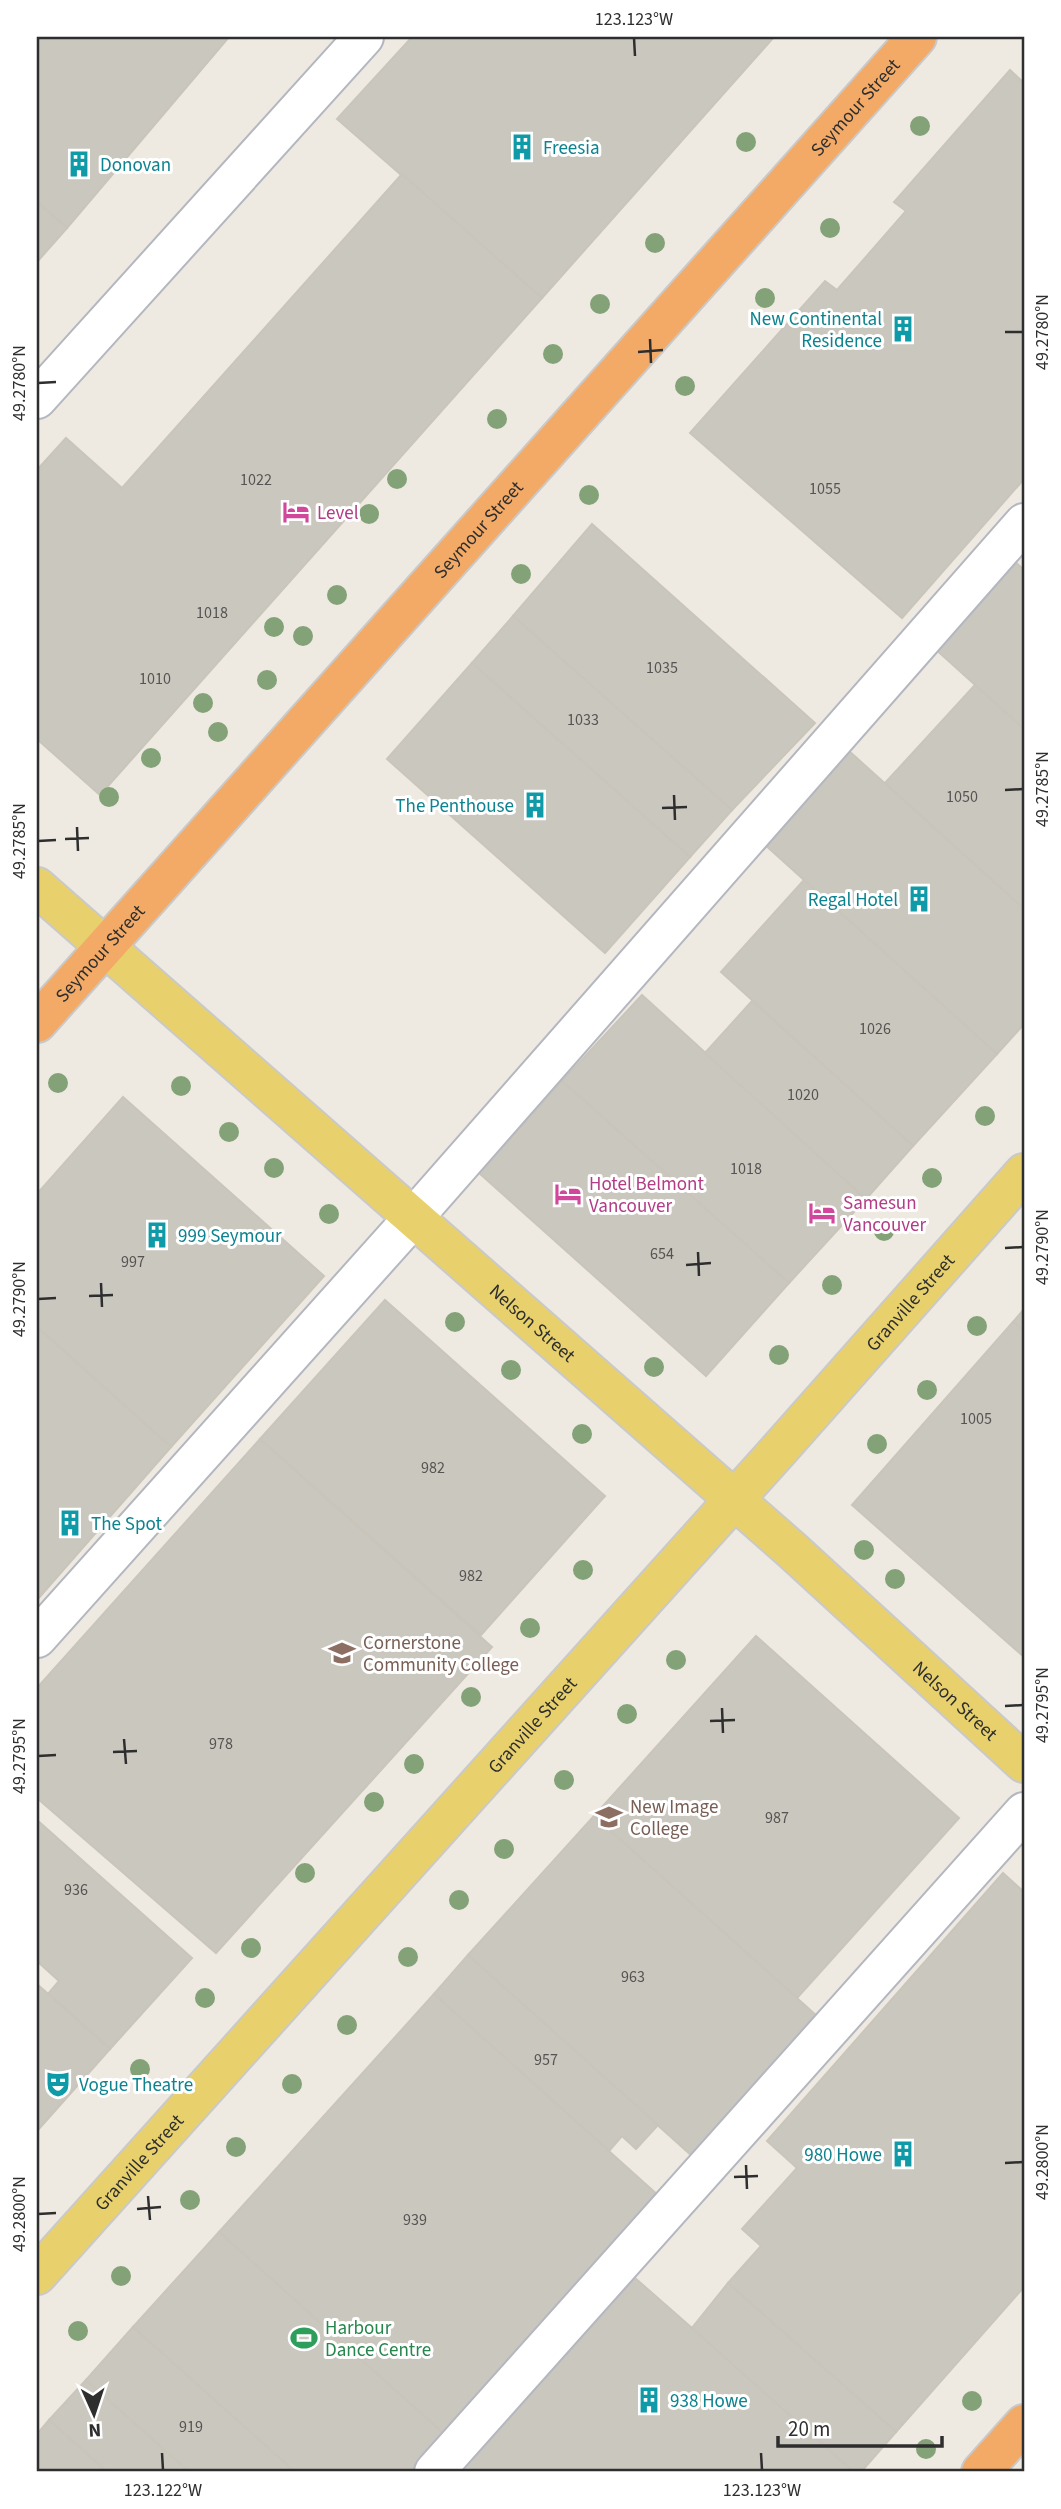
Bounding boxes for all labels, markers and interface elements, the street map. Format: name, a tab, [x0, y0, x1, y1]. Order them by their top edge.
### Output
text: 123.123°W	[595, 7, 673, 32]
street label: Seymour Street	[805, 53, 907, 163]
building icon: Freesia	[507, 132, 537, 162]
place label: Freesia	[543, 135, 599, 162]
building icon: Donovan	[64, 149, 94, 179]
place label: Donovan	[100, 152, 171, 179]
text: 49.2780°N	[1030, 294, 1055, 370]
place label: New Continental Residence	[749, 306, 882, 355]
building icon: New Continental Residence	[888, 314, 918, 344]
text: 49.2780°N	[7, 345, 32, 421]
house number: 1022	[240, 469, 272, 491]
street label: Seymour Street	[428, 475, 530, 585]
house number: 1055	[809, 478, 841, 500]
hotel icon: Level	[281, 497, 311, 527]
place label: Level	[317, 500, 359, 527]
house number: 1018	[196, 602, 228, 624]
house number: 1035	[646, 657, 678, 679]
house number: 1010	[139, 668, 171, 690]
house number: 1033	[567, 709, 599, 731]
text: 49.2785°N	[1030, 751, 1055, 827]
house number: 1050	[946, 786, 978, 808]
building icon: The Penthouse	[520, 790, 550, 820]
place label: The Penthouse	[395, 793, 514, 820]
text: 49.2785°N	[7, 803, 32, 879]
building icon: Regal Hotel	[904, 884, 934, 914]
place label: Regal Hotel	[808, 887, 898, 914]
street label: Seymour Street	[50, 899, 152, 1009]
house number: 1026	[859, 1018, 891, 1040]
house number: 1020	[787, 1084, 819, 1106]
house number: 1018	[730, 1158, 762, 1180]
place label: Hotel Belmont Vancouver	[589, 1171, 704, 1220]
hotel icon: Hotel Belmont Vancouver	[553, 1179, 583, 1209]
place label: Samesun Vancouver	[843, 1190, 926, 1239]
hotel icon: Samesun Vancouver	[807, 1198, 837, 1228]
text: 49.2790°N	[1030, 1209, 1055, 1285]
building icon: 999 Seymour	[142, 1220, 172, 1250]
place label: 999 Seymour	[178, 1223, 282, 1250]
house number: 654	[650, 1243, 674, 1265]
street label: Granville Street	[860, 1248, 962, 1358]
house number: 997	[121, 1251, 145, 1273]
text: 49.2790°N	[7, 1261, 32, 1337]
street label: Nelson Street	[483, 1278, 581, 1369]
house number: 1005	[960, 1408, 992, 1430]
house number: 982	[421, 1457, 445, 1479]
building icon: The Spot	[55, 1508, 85, 1538]
place label: The Spot	[91, 1511, 162, 1538]
house number: 982	[459, 1565, 483, 1587]
place label: Cornerstone Community College	[363, 1630, 519, 1679]
school or university icon: Cornerstone Community College	[327, 1638, 357, 1668]
street label: Nelson Street	[906, 1655, 1004, 1748]
text: 49.2795°N	[1030, 1667, 1055, 1743]
street label: Granville Street	[482, 1671, 584, 1780]
text: 49.2795°N	[7, 1718, 32, 1794]
house number: 978	[209, 1733, 233, 1755]
place label: New Image College	[630, 1794, 718, 1843]
school or university icon: New Image College	[594, 1802, 624, 1832]
house number: 987	[765, 1807, 789, 1829]
house number: 936	[64, 1879, 88, 1901]
house number: 963	[621, 1966, 645, 1988]
house number: 957	[534, 2049, 558, 2071]
theatre icon: Vogue Theatre	[43, 2069, 73, 2099]
place label: Vogue Theatre	[79, 2072, 193, 2099]
street label: Granville Street	[89, 2108, 191, 2217]
text: 49.2800°N	[1030, 2124, 1055, 2200]
building icon: 980 Howe	[888, 2139, 918, 2169]
place label: 980 Howe	[804, 2142, 882, 2169]
text: 49.2800°N	[7, 2176, 32, 2252]
house number: 939	[403, 2209, 427, 2231]
place label: Harbour Dance Centre	[325, 2315, 431, 2364]
sports icon: Harbour Dance Centre	[289, 2323, 319, 2353]
north arrow	[60, 2380, 130, 2450]
building icon: 938 Howe	[634, 2385, 664, 2415]
place label: 938 Howe	[670, 2388, 748, 2415]
scale bar	[778, 2404, 942, 2448]
text: 20 m	[788, 2414, 830, 2444]
text: N	[88, 2416, 102, 2443]
house number: 919	[179, 2416, 203, 2438]
text: 123.122°W	[124, 2478, 202, 2503]
text: 123.123°W	[723, 2478, 801, 2503]

